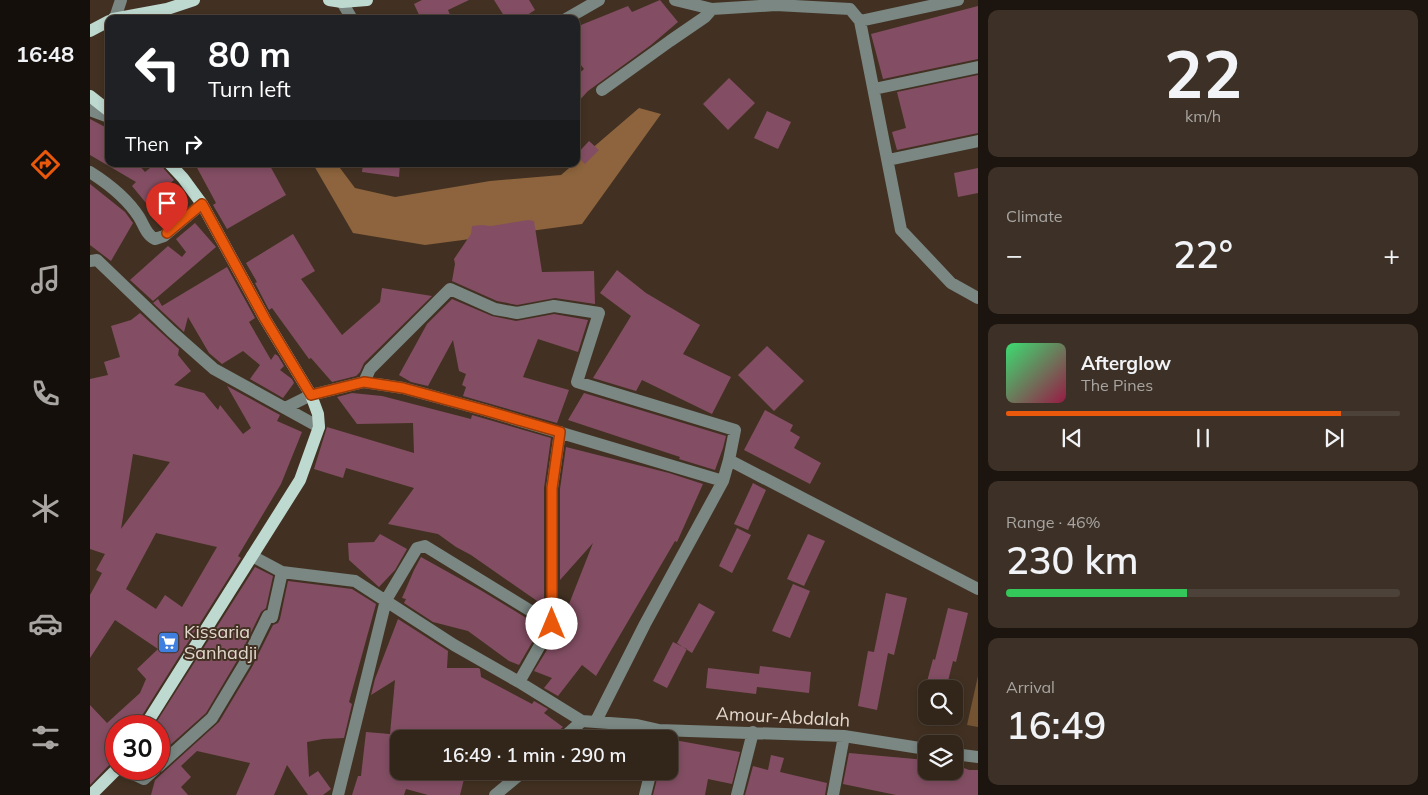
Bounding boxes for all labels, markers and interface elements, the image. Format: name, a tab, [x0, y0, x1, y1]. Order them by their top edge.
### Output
text: 80 m	[208, 32, 291, 76]
text: 22	[1164, 33, 1242, 114]
icon: left	[125, 35, 190, 100]
text: 16:48	[16, 40, 74, 68]
text: Turn left	[208, 75, 291, 103]
text: km/h	[1185, 106, 1221, 126]
icon: right	[179, 130, 207, 158]
text: Then	[125, 132, 169, 156]
icon: directions	[28, 147, 63, 182]
pin	[146, 182, 188, 233]
icon: arrive	[153, 189, 181, 217]
text: Climate	[1006, 206, 1062, 226]
text: 22°	[1173, 230, 1233, 278]
text: −	[1006, 237, 1023, 272]
text: +	[1383, 237, 1400, 272]
icon: music	[28, 262, 63, 297]
text: Afterglow	[1081, 351, 1171, 375]
text: The Pines	[1081, 375, 1153, 395]
icon: phone	[28, 376, 63, 411]
icon: previous	[1058, 424, 1086, 452]
icon: pause	[1189, 424, 1217, 452]
icon: next	[1320, 424, 1348, 452]
icon: climate	[28, 491, 63, 526]
text: Range · 46%	[1006, 512, 1101, 532]
text: 230 km	[1006, 536, 1139, 584]
position arrow	[525, 597, 577, 649]
icon: car	[28, 606, 63, 641]
place label: Kissaria Sanhadji	[184, 620, 257, 664]
supermarket icon: Kissaria Sanhadji	[156, 630, 180, 654]
text: Arrival	[1006, 677, 1055, 697]
map controls	[918, 680, 963, 780]
button: search	[918, 680, 963, 725]
street label: Amour-Abdalah	[715, 701, 851, 732]
text: 16:49	[1006, 701, 1106, 749]
speed limit sign: 30	[105, 715, 170, 780]
icon: filters	[28, 720, 63, 755]
button: layers	[918, 735, 963, 780]
text: 16:49 · 1 min · 290 m	[441, 743, 627, 767]

